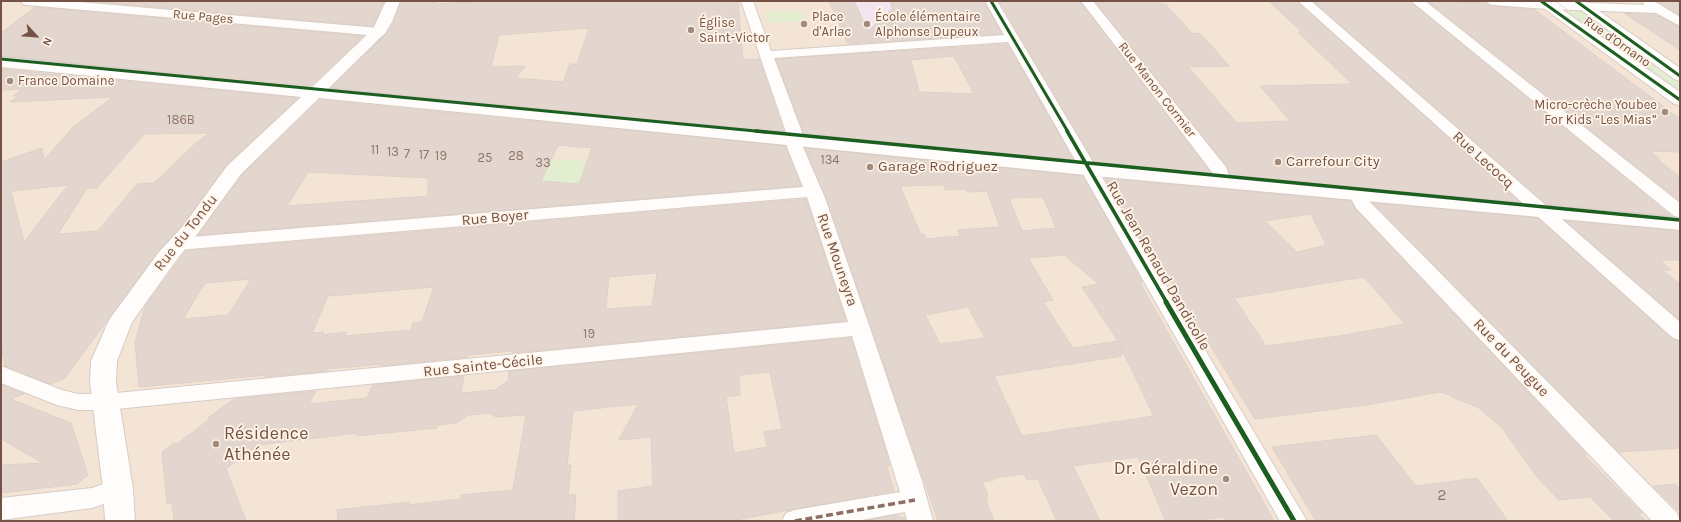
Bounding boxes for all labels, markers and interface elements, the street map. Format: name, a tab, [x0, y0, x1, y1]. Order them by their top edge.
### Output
street label: Rue Pages	[172, 7, 234, 27]
place label: Place d'Arlac	[812, 9, 851, 40]
place label: École élémentaire Alphonse Dupeux	[875, 9, 980, 40]
street label: Rue d'Ornano	[1581, 13, 1653, 71]
place label: Église Saint-Victor	[699, 15, 770, 46]
north arrow	[16, 16, 56, 56]
marker: Place d'Arlac	[799, 19, 809, 29]
marker: École élémentaire Alphonse Dupeux	[862, 19, 872, 29]
marker: Église Saint-Victor	[686, 25, 696, 35]
text: N	[40, 35, 55, 48]
street label: Rue Manon Cormier	[1115, 39, 1199, 141]
place label: France Domaine	[18, 73, 114, 89]
marker: France Domaine	[5, 76, 15, 86]
place label: Micro-crèche Youbee For Kids “Les Mias”	[1534, 97, 1657, 128]
marker: Micro-crèche Youbee For Kids “Les Mias”	[1660, 107, 1670, 117]
house number: 186B	[167, 112, 195, 128]
street label: Rue Lecocq	[1448, 128, 1518, 192]
house number: 11	[371, 142, 379, 158]
house number: 13	[387, 144, 399, 160]
house number: 7	[404, 146, 410, 162]
house number: 17	[419, 147, 429, 163]
house number: 19	[435, 148, 447, 164]
house number: 28	[508, 148, 524, 164]
house number: 25	[478, 150, 492, 166]
house number: 134	[820, 152, 840, 168]
place label: Carrefour City	[1286, 153, 1380, 171]
house number: 33	[535, 155, 551, 171]
marker: Carrefour City	[1273, 157, 1283, 167]
place label: Garage Rodriguez	[878, 158, 998, 176]
marker: Garage Rodriguez	[865, 162, 875, 172]
street label: Rue Jean Renaud Dandicolle	[1102, 178, 1214, 354]
street label: Rue du Tondu	[150, 191, 222, 275]
street label: Rue Boyer	[461, 206, 529, 230]
street label: Rue Mouneyra	[813, 211, 861, 309]
street label: Rue du Peugue	[1469, 315, 1553, 401]
house number: 19	[583, 326, 595, 342]
street label: Rue Sainte-Cécile	[422, 351, 544, 381]
place label: Résidence Athénée	[224, 423, 308, 466]
marker: Résidence Athénée	[211, 439, 221, 449]
place label: Dr. Géraldine Vezon	[1114, 458, 1218, 500]
marker: Dr. Géraldine Vezon	[1221, 474, 1231, 484]
house number: 2	[1437, 485, 1447, 505]

